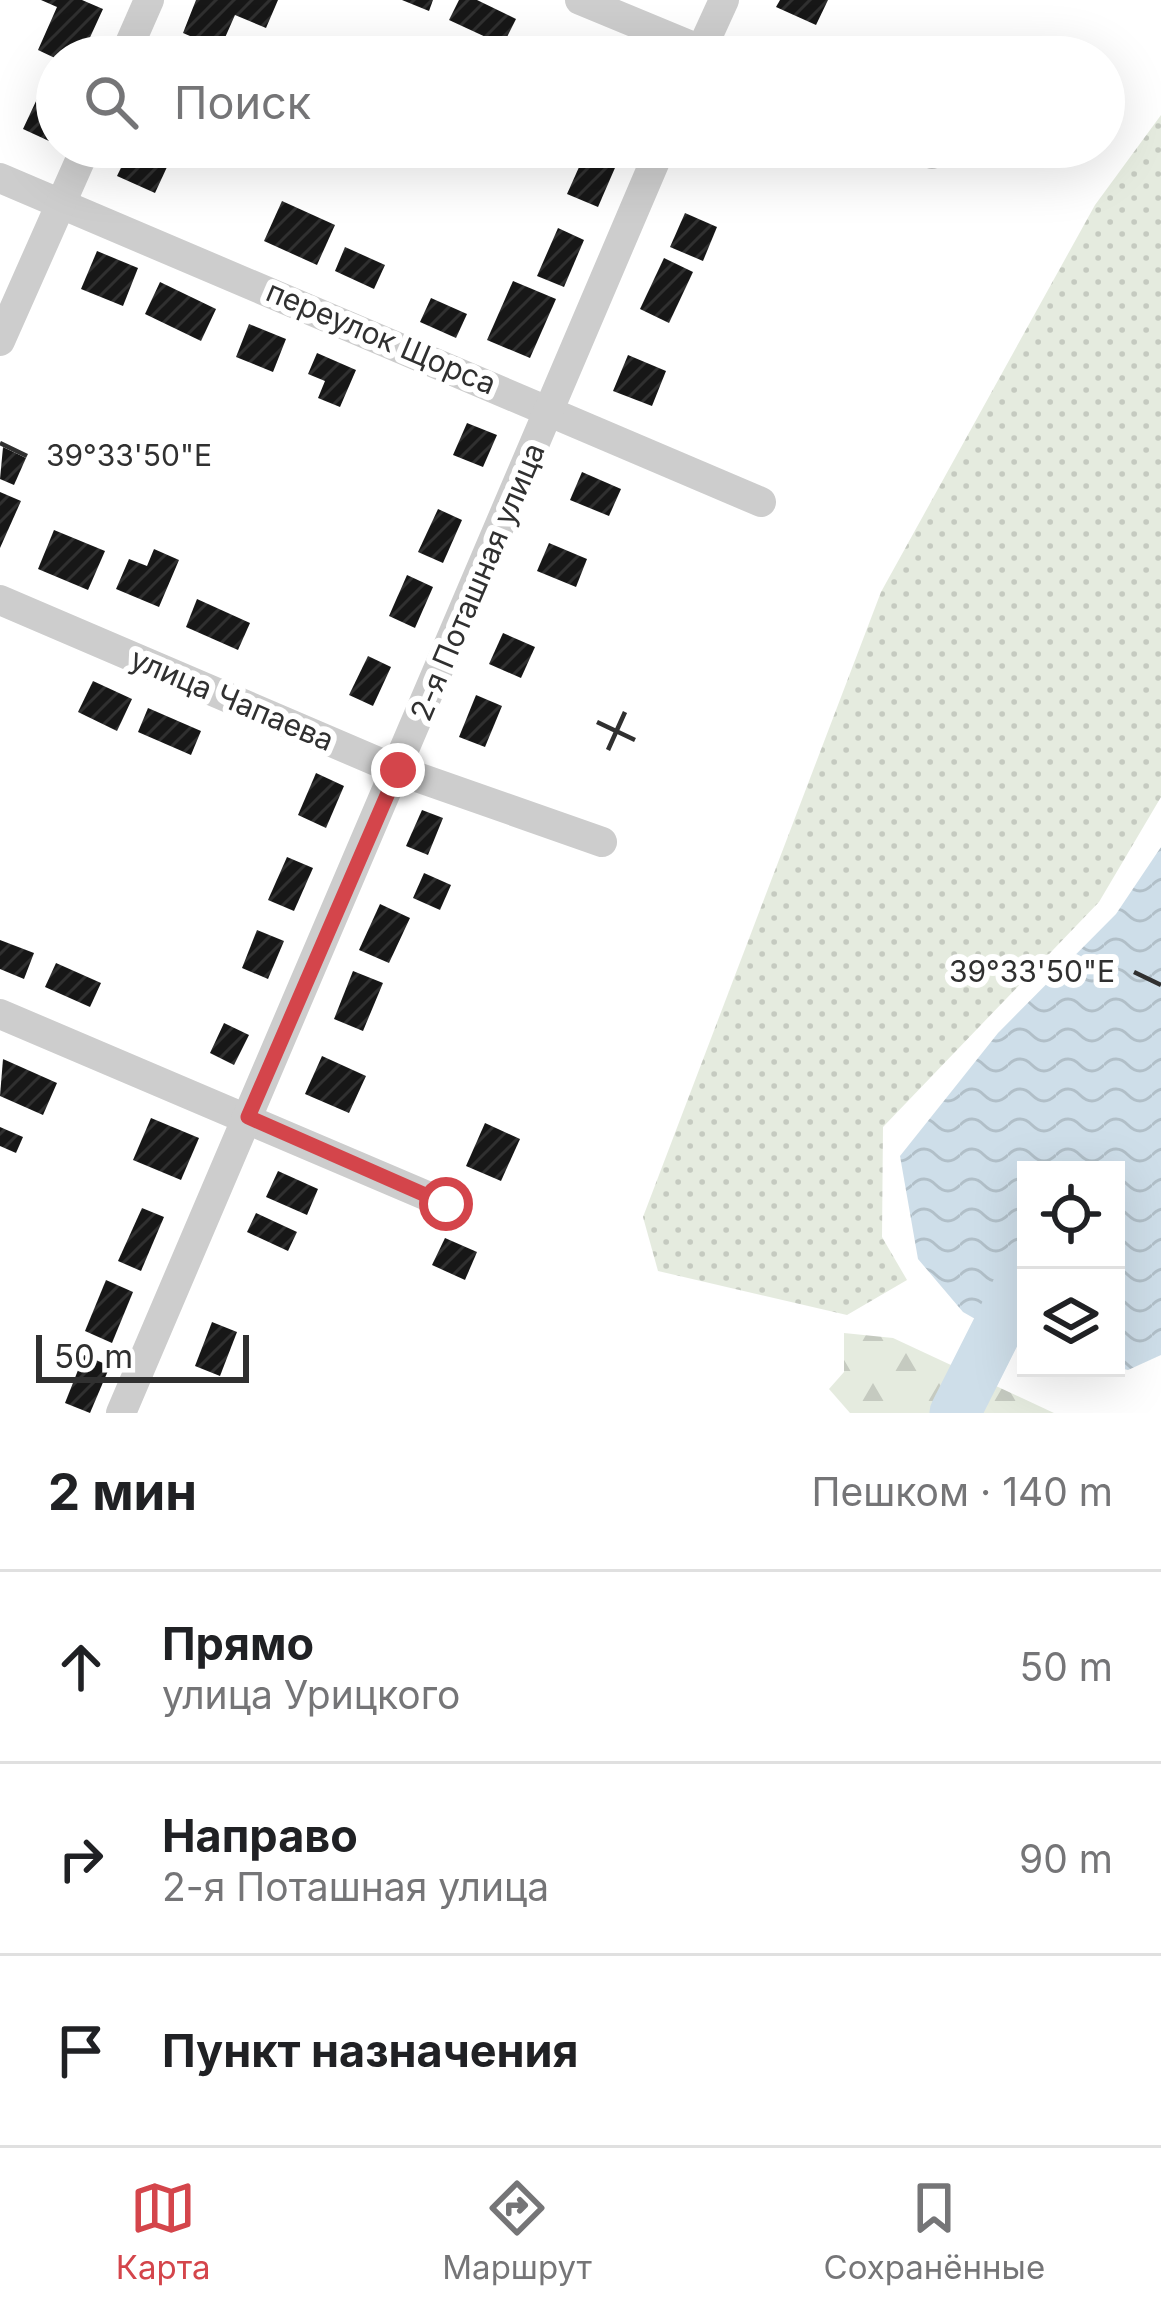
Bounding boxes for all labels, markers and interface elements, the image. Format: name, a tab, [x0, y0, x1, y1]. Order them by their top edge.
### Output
search box	[36, 36, 1125, 168]
icon: search	[78, 69, 144, 135]
text: Поиск	[174, 75, 311, 130]
street label: переулок Щорса	[261, 273, 501, 402]
text: 39°33'50"E	[46, 437, 212, 473]
street label: 2-я Поташная улица	[402, 437, 552, 726]
street label: улица Чапаева	[125, 640, 339, 758]
route end	[371, 743, 425, 797]
text: 39°33'50"E	[949, 953, 1115, 989]
map controls	[1017, 1161, 1125, 1377]
button: locate	[1017, 1161, 1125, 1269]
route start	[419, 1177, 473, 1231]
button: layers	[1017, 1269, 1125, 1377]
scale bar	[36, 1329, 249, 1382]
text: 50 m	[54, 1336, 133, 1376]
text: 2 мин	[48, 1461, 197, 1522]
text: Пешком · 140 m	[812, 1468, 1113, 1515]
text: Прямо	[162, 1616, 314, 1671]
icon: ahead	[48, 1634, 114, 1700]
text: 50 m	[1020, 1643, 1113, 1690]
text: улица Урицкого	[162, 1671, 460, 1718]
text: Направо	[162, 1808, 358, 1863]
icon: right	[48, 1826, 114, 1892]
text: 90 m	[1019, 1835, 1113, 1882]
text: 2-я Поташная улица	[162, 1863, 549, 1910]
icon: arrive	[48, 2018, 114, 2084]
text: Пункт назначения	[162, 2023, 579, 2078]
tab: Карта	[116, 2175, 211, 2287]
tab: Маршрут	[442, 2175, 592, 2287]
tab: Сохранённые	[824, 2175, 1045, 2287]

